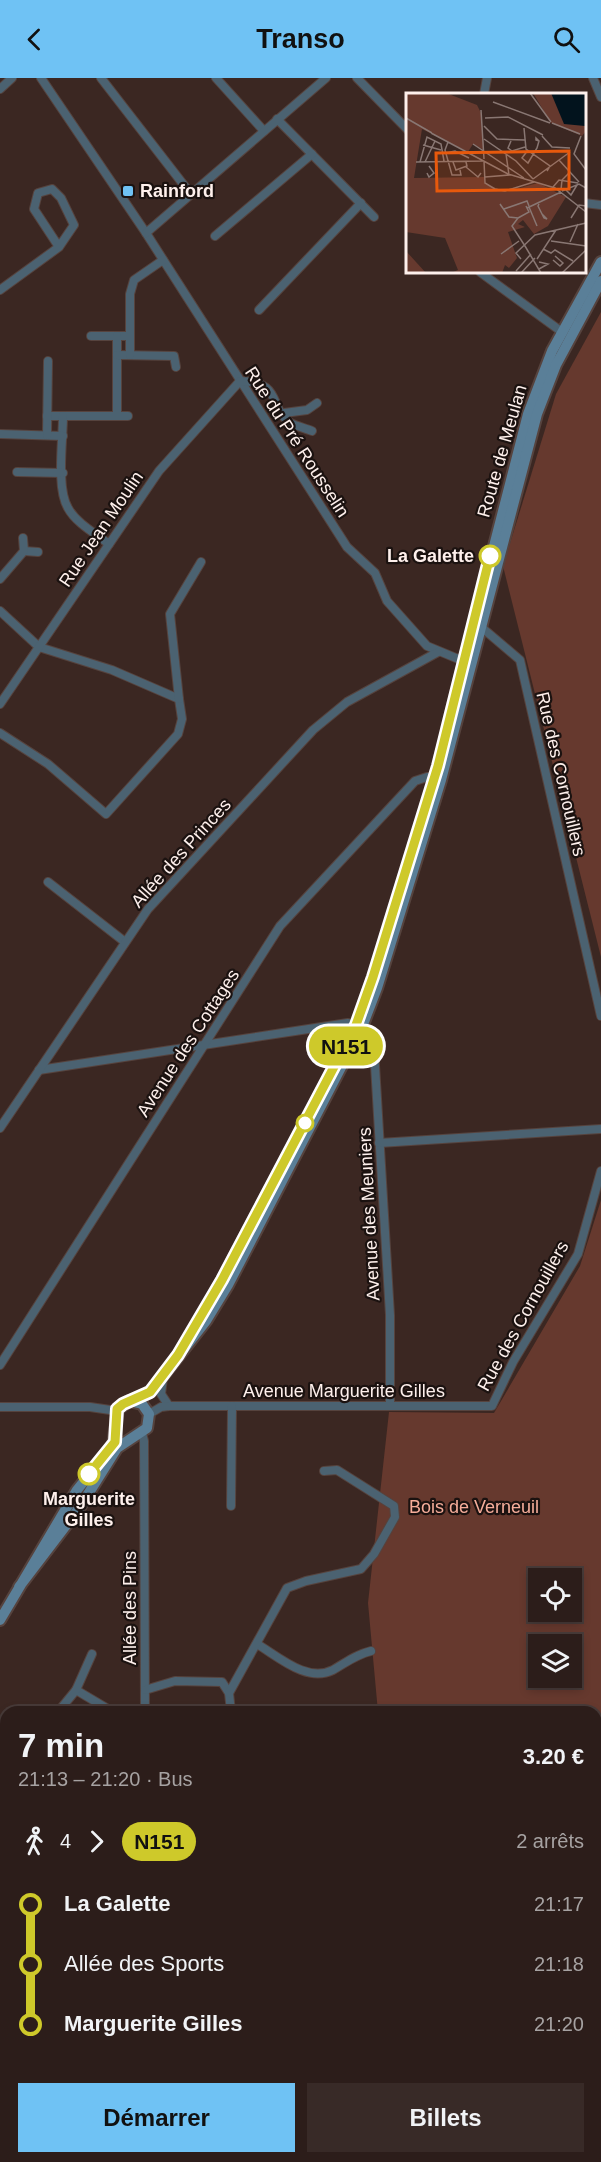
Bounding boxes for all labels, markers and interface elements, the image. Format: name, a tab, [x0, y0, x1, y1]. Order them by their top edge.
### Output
icon: back	[18, 23, 51, 56]
icon: search	[550, 23, 583, 56]
text: Transo	[256, 24, 345, 54]
inset map	[406, 93, 586, 273]
place label: Rainford	[140, 181, 214, 201]
marker: Rainford	[121, 184, 135, 198]
street label: Rue du Pré Rousselin	[241, 363, 353, 521]
street label: Route de Meulan	[473, 382, 531, 520]
street label: Rue Jean Moulin	[55, 467, 147, 591]
marker: La Galette	[479, 545, 501, 567]
place label: La Galette	[387, 546, 474, 566]
street label: Rue des Cornouillers	[532, 690, 590, 858]
street label: Allée des Princes	[127, 795, 235, 911]
street label: Avenue des Cottages	[133, 966, 243, 1120]
line badge: N151	[304, 1026, 388, 1066]
text: N151	[321, 1035, 371, 1058]
unlabelled marker	[296, 1114, 314, 1132]
street label: Avenue des Meuniers	[354, 1127, 384, 1301]
street label: Rue des Cornouillers	[474, 1238, 572, 1394]
street label: Avenue Marguerite Gilles	[243, 1381, 445, 1401]
marker: Marguerite Gilles	[78, 1463, 100, 1485]
place label: Marguerite Gilles	[43, 1489, 135, 1530]
park label: Bois de Verneuil	[409, 1497, 539, 1517]
street label: Allée des Pins	[120, 1551, 140, 1665]
map controls	[528, 1568, 582, 1688]
button: locate	[528, 1568, 582, 1622]
button: layers	[528, 1634, 582, 1688]
text: 7 min	[18, 1727, 104, 1764]
text: 3.20 €	[523, 1744, 584, 1769]
text: 21:13 – 21:20 · Bus	[18, 1768, 193, 1790]
icon: walk	[18, 1825, 51, 1858]
icon: forward	[80, 1825, 113, 1858]
text: 4	[60, 1830, 71, 1852]
text: N151	[134, 1830, 184, 1853]
text: 2 arrêts	[516, 1830, 584, 1852]
text: La Galette	[64, 1891, 170, 1916]
text: 21:17	[534, 1893, 584, 1915]
text: Allée des Sports	[64, 1951, 224, 1976]
text: 21:18	[534, 1953, 584, 1975]
text: Marguerite Gilles	[64, 2011, 243, 2036]
text: 21:20	[534, 2013, 584, 2035]
button: Démarrer	[18, 2083, 295, 2152]
button: Billets	[307, 2083, 584, 2152]

